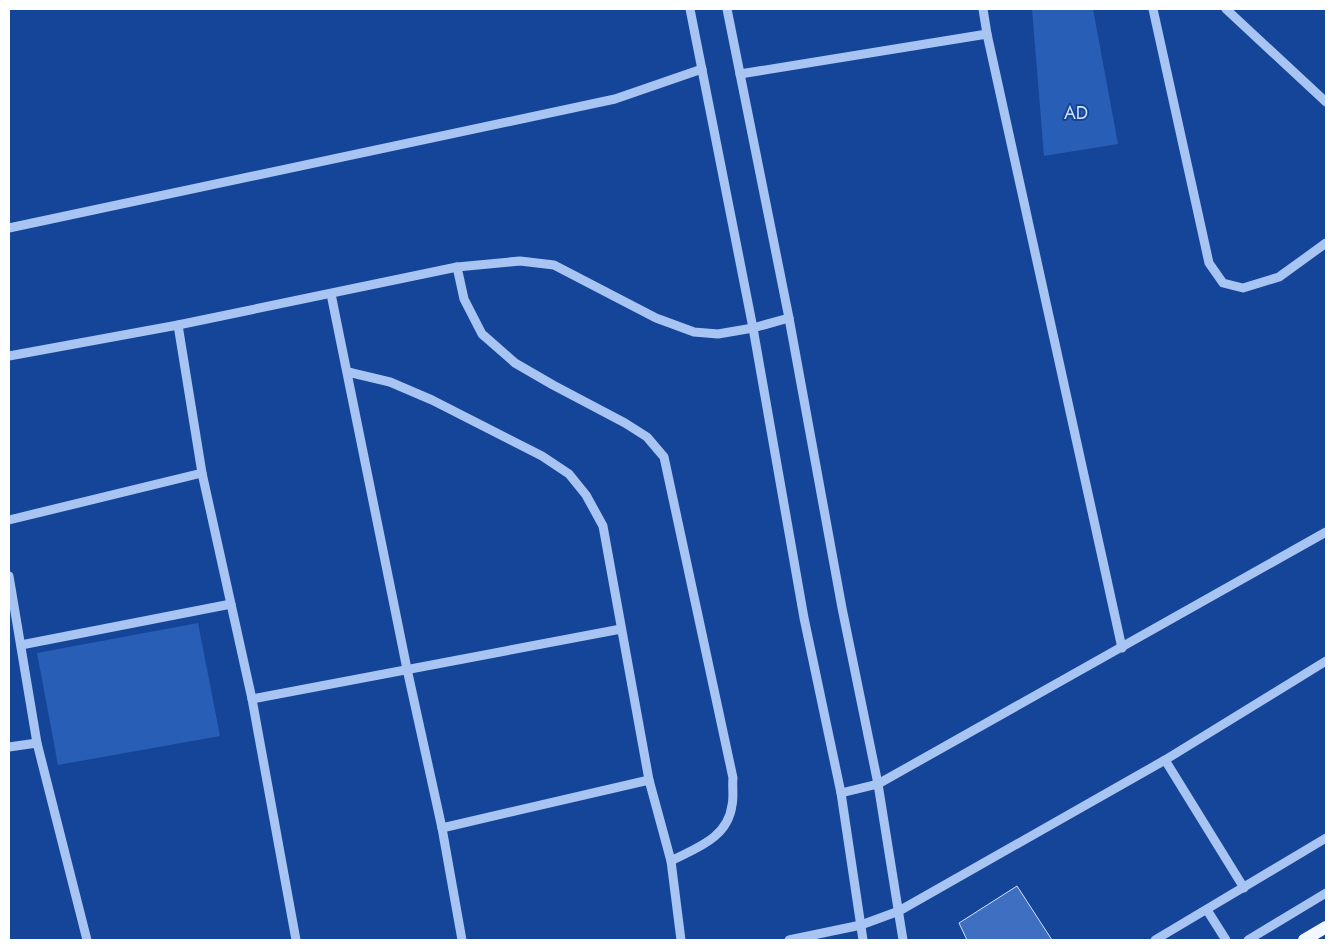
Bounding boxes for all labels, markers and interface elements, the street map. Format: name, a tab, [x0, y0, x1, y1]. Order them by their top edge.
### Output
park label: AD	[1064, 100, 1088, 126]

